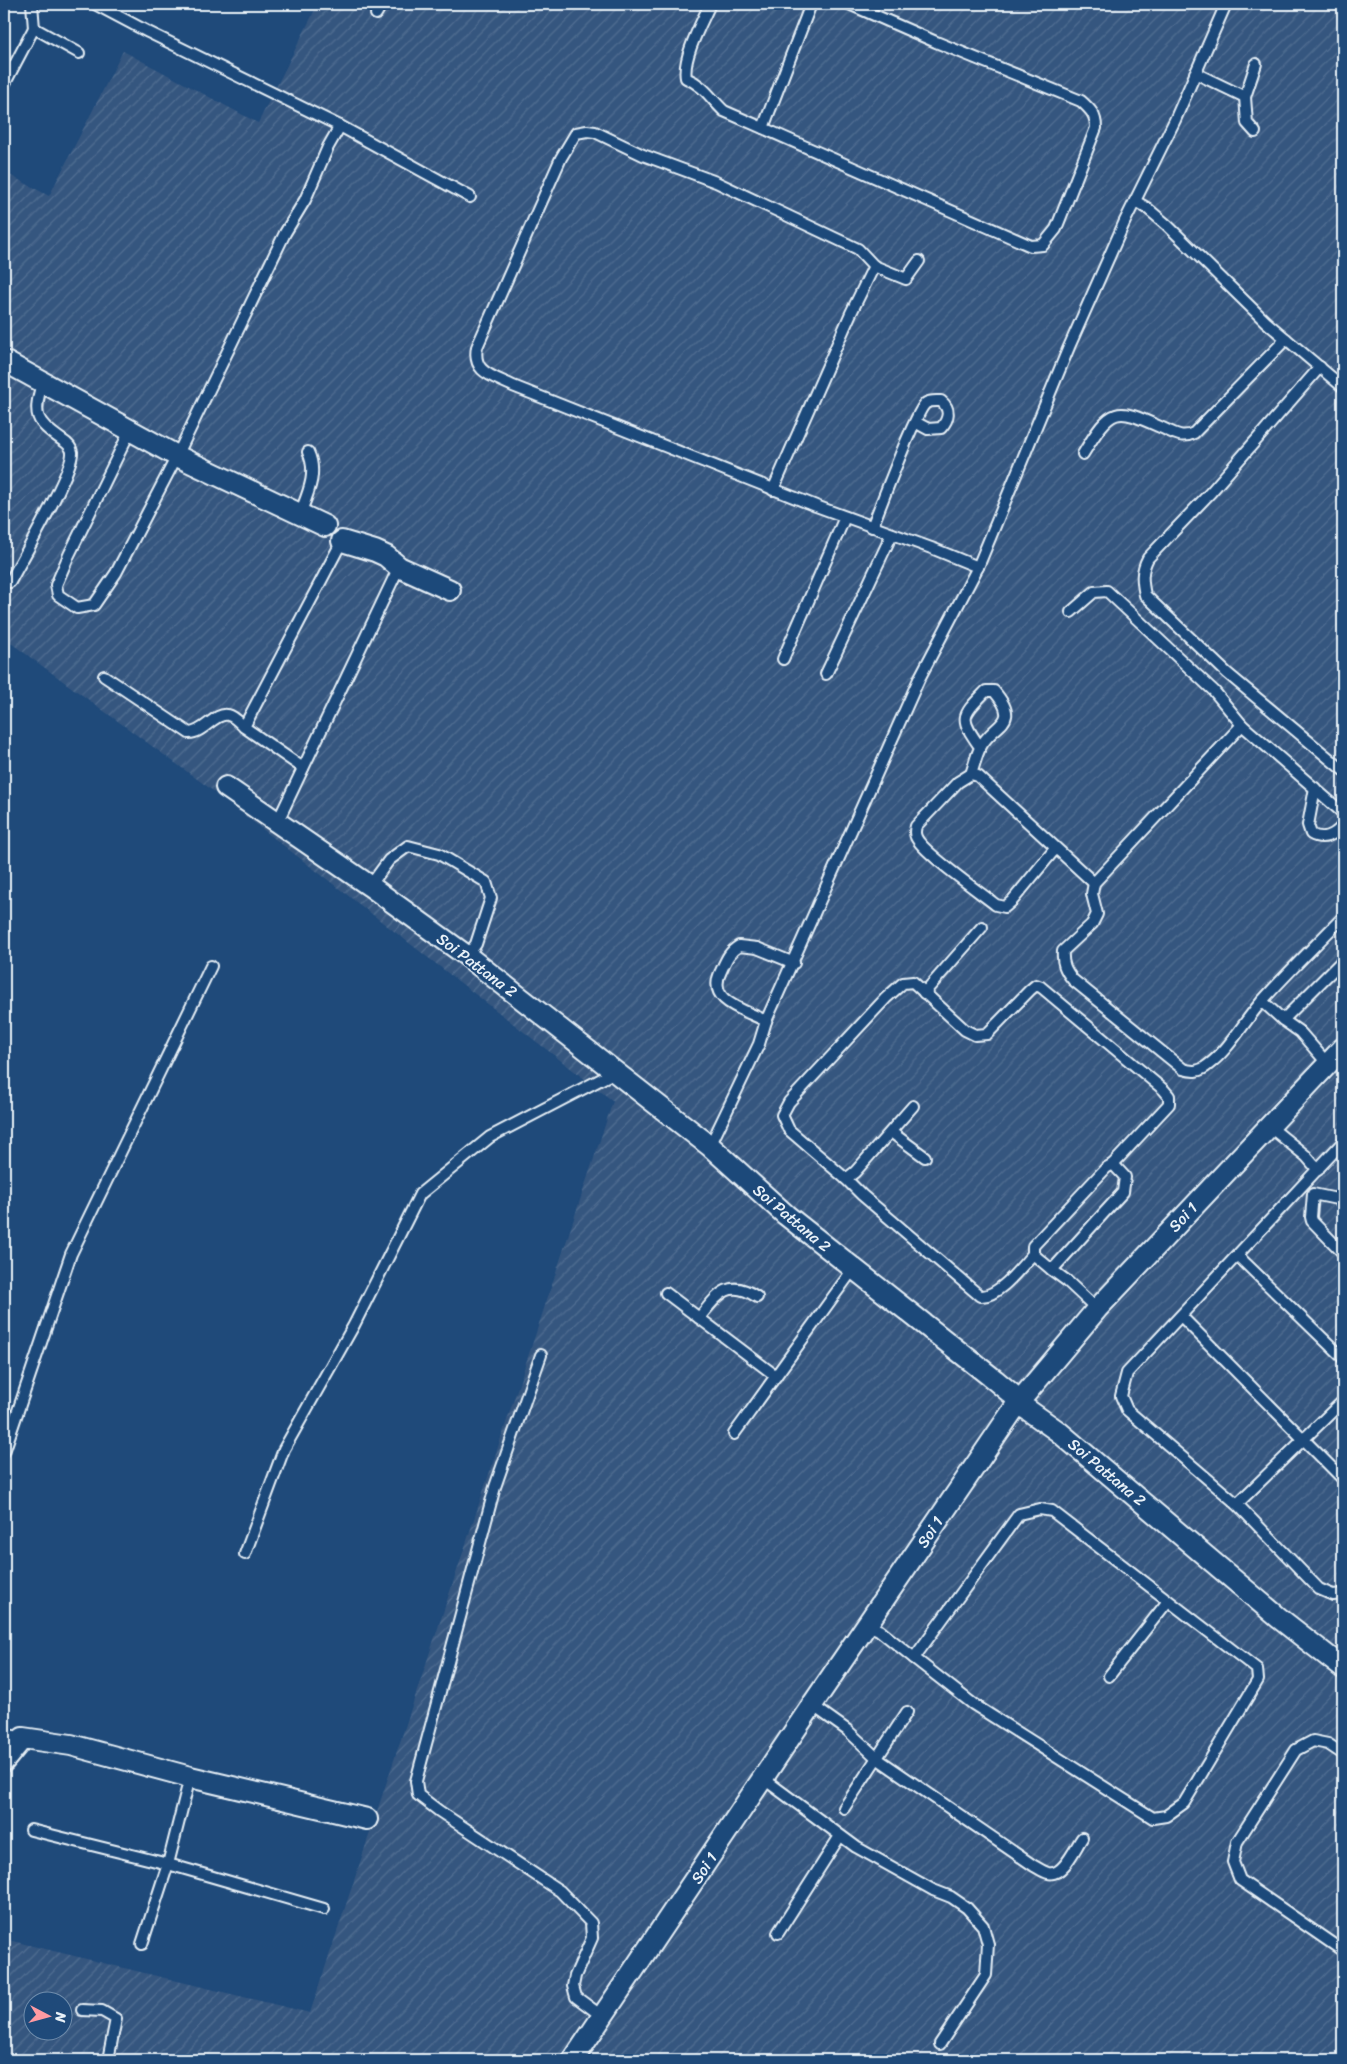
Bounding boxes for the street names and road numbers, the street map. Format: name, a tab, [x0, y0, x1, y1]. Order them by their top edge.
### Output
street label: Soi Pattana 2	[430, 925, 524, 1005]
street label: Soi Pattana 2	[746, 1176, 838, 1260]
street label: Soi 1	[1161, 1195, 1205, 1239]
street label: Soi Pattana 2	[1061, 1430, 1153, 1514]
street label: Soi 1	[909, 1510, 951, 1554]
street label: Soi 1	[683, 1846, 725, 1890]

